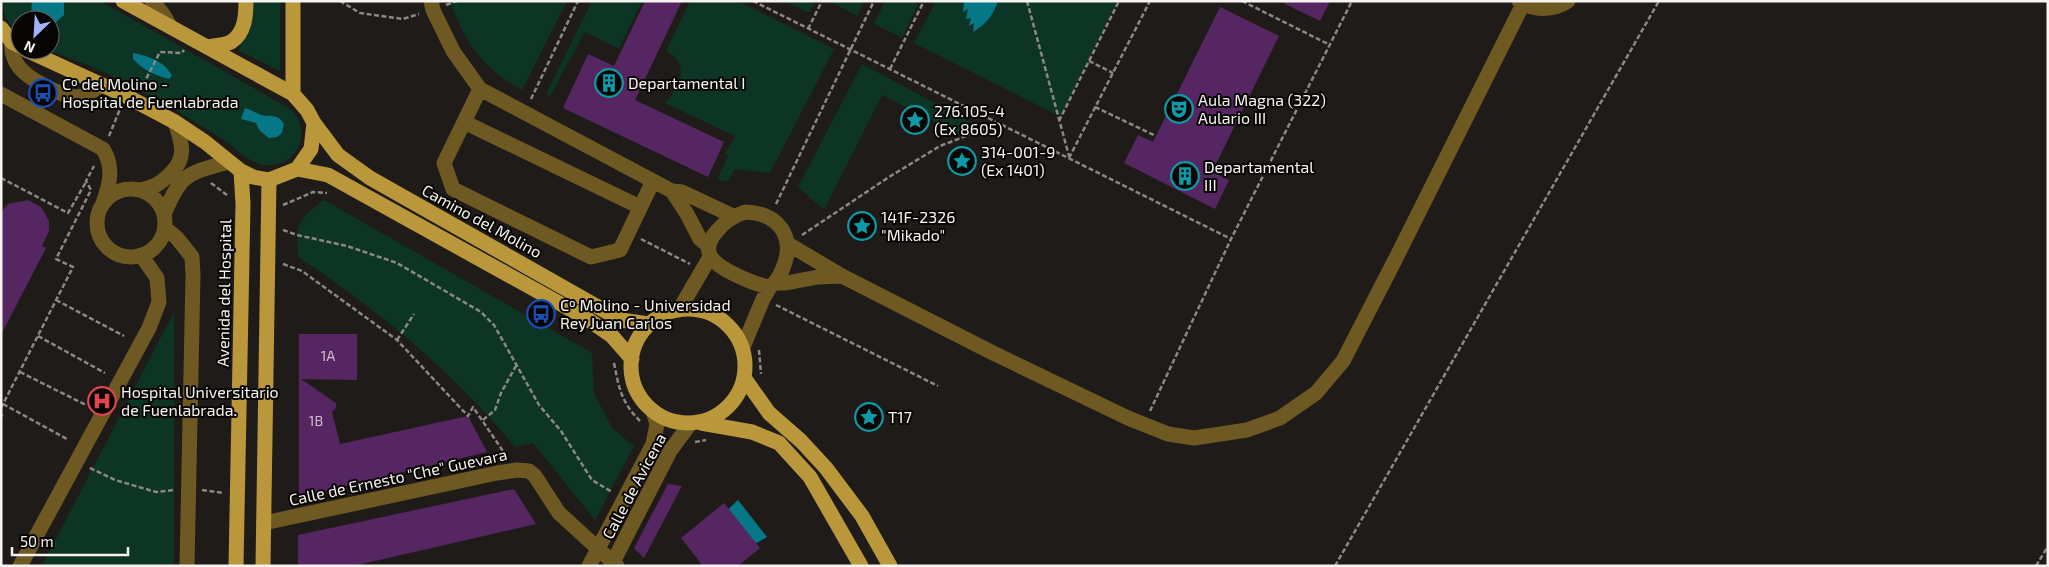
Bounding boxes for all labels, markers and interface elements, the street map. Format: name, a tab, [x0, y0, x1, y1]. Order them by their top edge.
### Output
north arrow	[10, 10, 60, 60]
text: N	[21, 37, 37, 57]
building icon: Departamental I	[594, 68, 624, 98]
place label: Departamental I	[628, 73, 745, 92]
place label: Cº del Molino - Hospital de Fuenlabrada	[62, 74, 238, 111]
bus stop icon: Cº del Molino - Hospital de Fuenlabrada	[28, 78, 58, 108]
place label: Aula Magna (322) Aulario III	[1198, 90, 1326, 127]
theatre icon: Aula Magna (322) Aulario III	[1164, 94, 1194, 124]
place label: 276.105-4 (Ex 8605)	[934, 101, 1005, 138]
place icon: 276.105-4 (Ex 8605)	[900, 105, 930, 135]
place label: 314-001-9 (Ex 1401)	[981, 142, 1055, 179]
place icon: 314-001-9 (Ex 1401)	[947, 146, 977, 176]
place label: Departamental III	[1204, 157, 1314, 194]
building icon: Departamental III	[1170, 161, 1200, 191]
street label: Camino del Molino	[419, 180, 545, 261]
place label: 141F-2326 "Mikado"	[881, 207, 955, 244]
place icon: 141F-2326 "Mikado"	[847, 211, 877, 241]
street label: Avenida del Hospital	[213, 219, 234, 367]
place label: Cº Molino - Universidad Rey Juan Carlos	[560, 295, 731, 332]
bus stop icon: Cº Molino - Universidad Rey Juan Carlos	[526, 299, 556, 329]
house number: 1A	[321, 347, 335, 364]
place label: Hospital Universitario de Fuenlabrada.	[121, 382, 279, 419]
hospital icon: Hospital Universitario de Fuenlabrada.	[87, 386, 117, 416]
place icon: T17	[854, 402, 884, 432]
place label: T17	[888, 407, 912, 426]
house number: 1B	[309, 412, 323, 429]
street label: Calle de Avicena	[598, 430, 669, 542]
street label: Calle de Ernesto "Che" Guevara	[287, 444, 509, 509]
scale bar	[12, 524, 129, 556]
text: 50 m	[20, 532, 54, 550]

